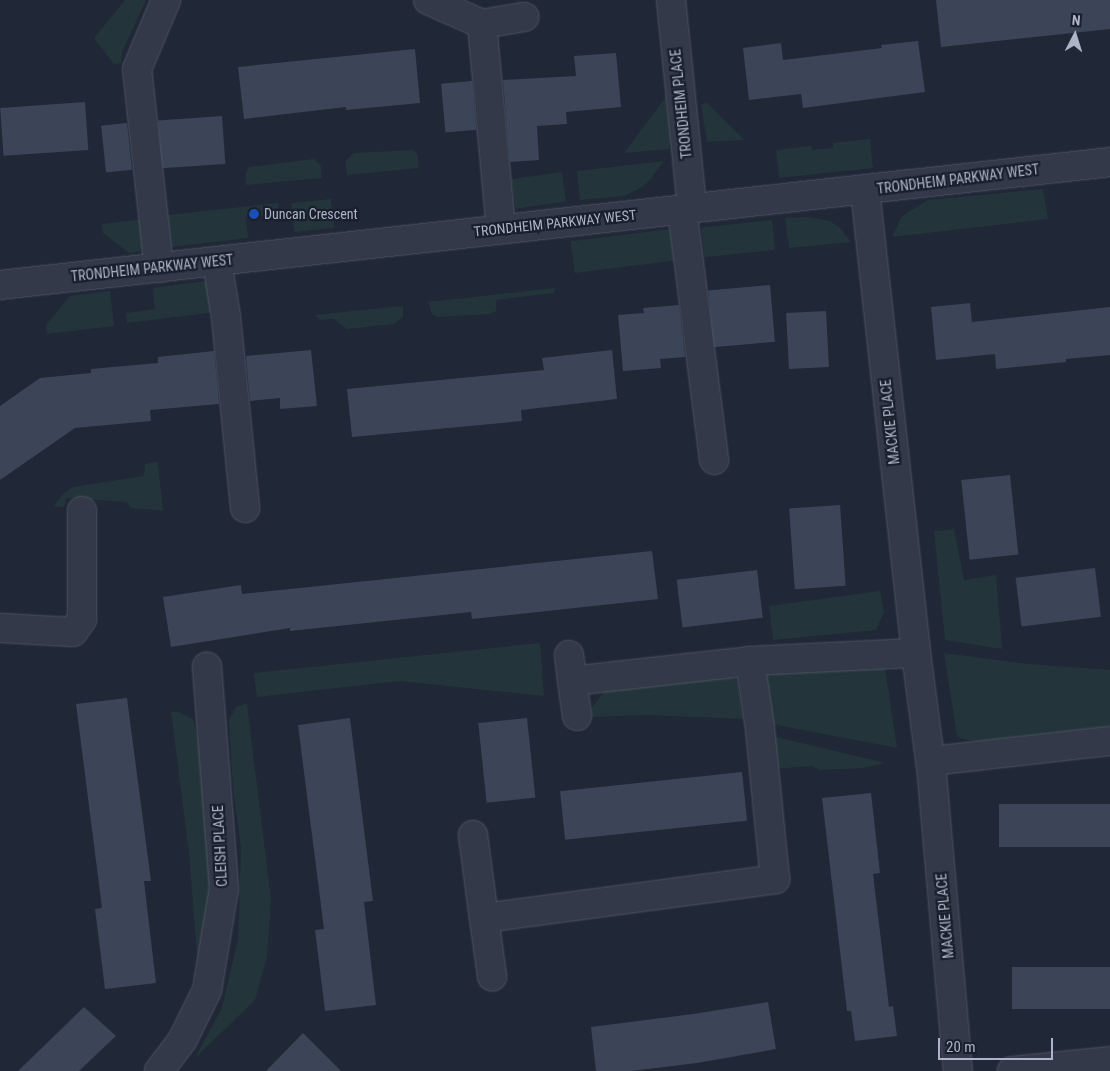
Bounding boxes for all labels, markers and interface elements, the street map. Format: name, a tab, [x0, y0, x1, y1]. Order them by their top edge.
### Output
north arrow	[1050, 10, 1100, 60]
text: N	[1071, 12, 1081, 28]
street label: TRONDHEIM PLACE	[667, 48, 695, 160]
street label: TRONDHEIM PARKWAY WEST	[876, 161, 1040, 197]
place label: Duncan Crescent	[264, 206, 358, 222]
street label: TRONDHEIM PARKWAY WEST	[473, 206, 637, 240]
marker: Duncan Crescent	[248, 208, 260, 220]
street label: TRONDHEIM PARKWAY WEST	[70, 251, 234, 285]
street label: MACKIE PLACE	[877, 379, 903, 465]
street label: CLEISH PLACE	[209, 805, 231, 887]
street label: MACKIE PLACE	[933, 873, 957, 959]
scale bar	[940, 1028, 1055, 1060]
text: 20 m	[946, 1038, 976, 1056]

